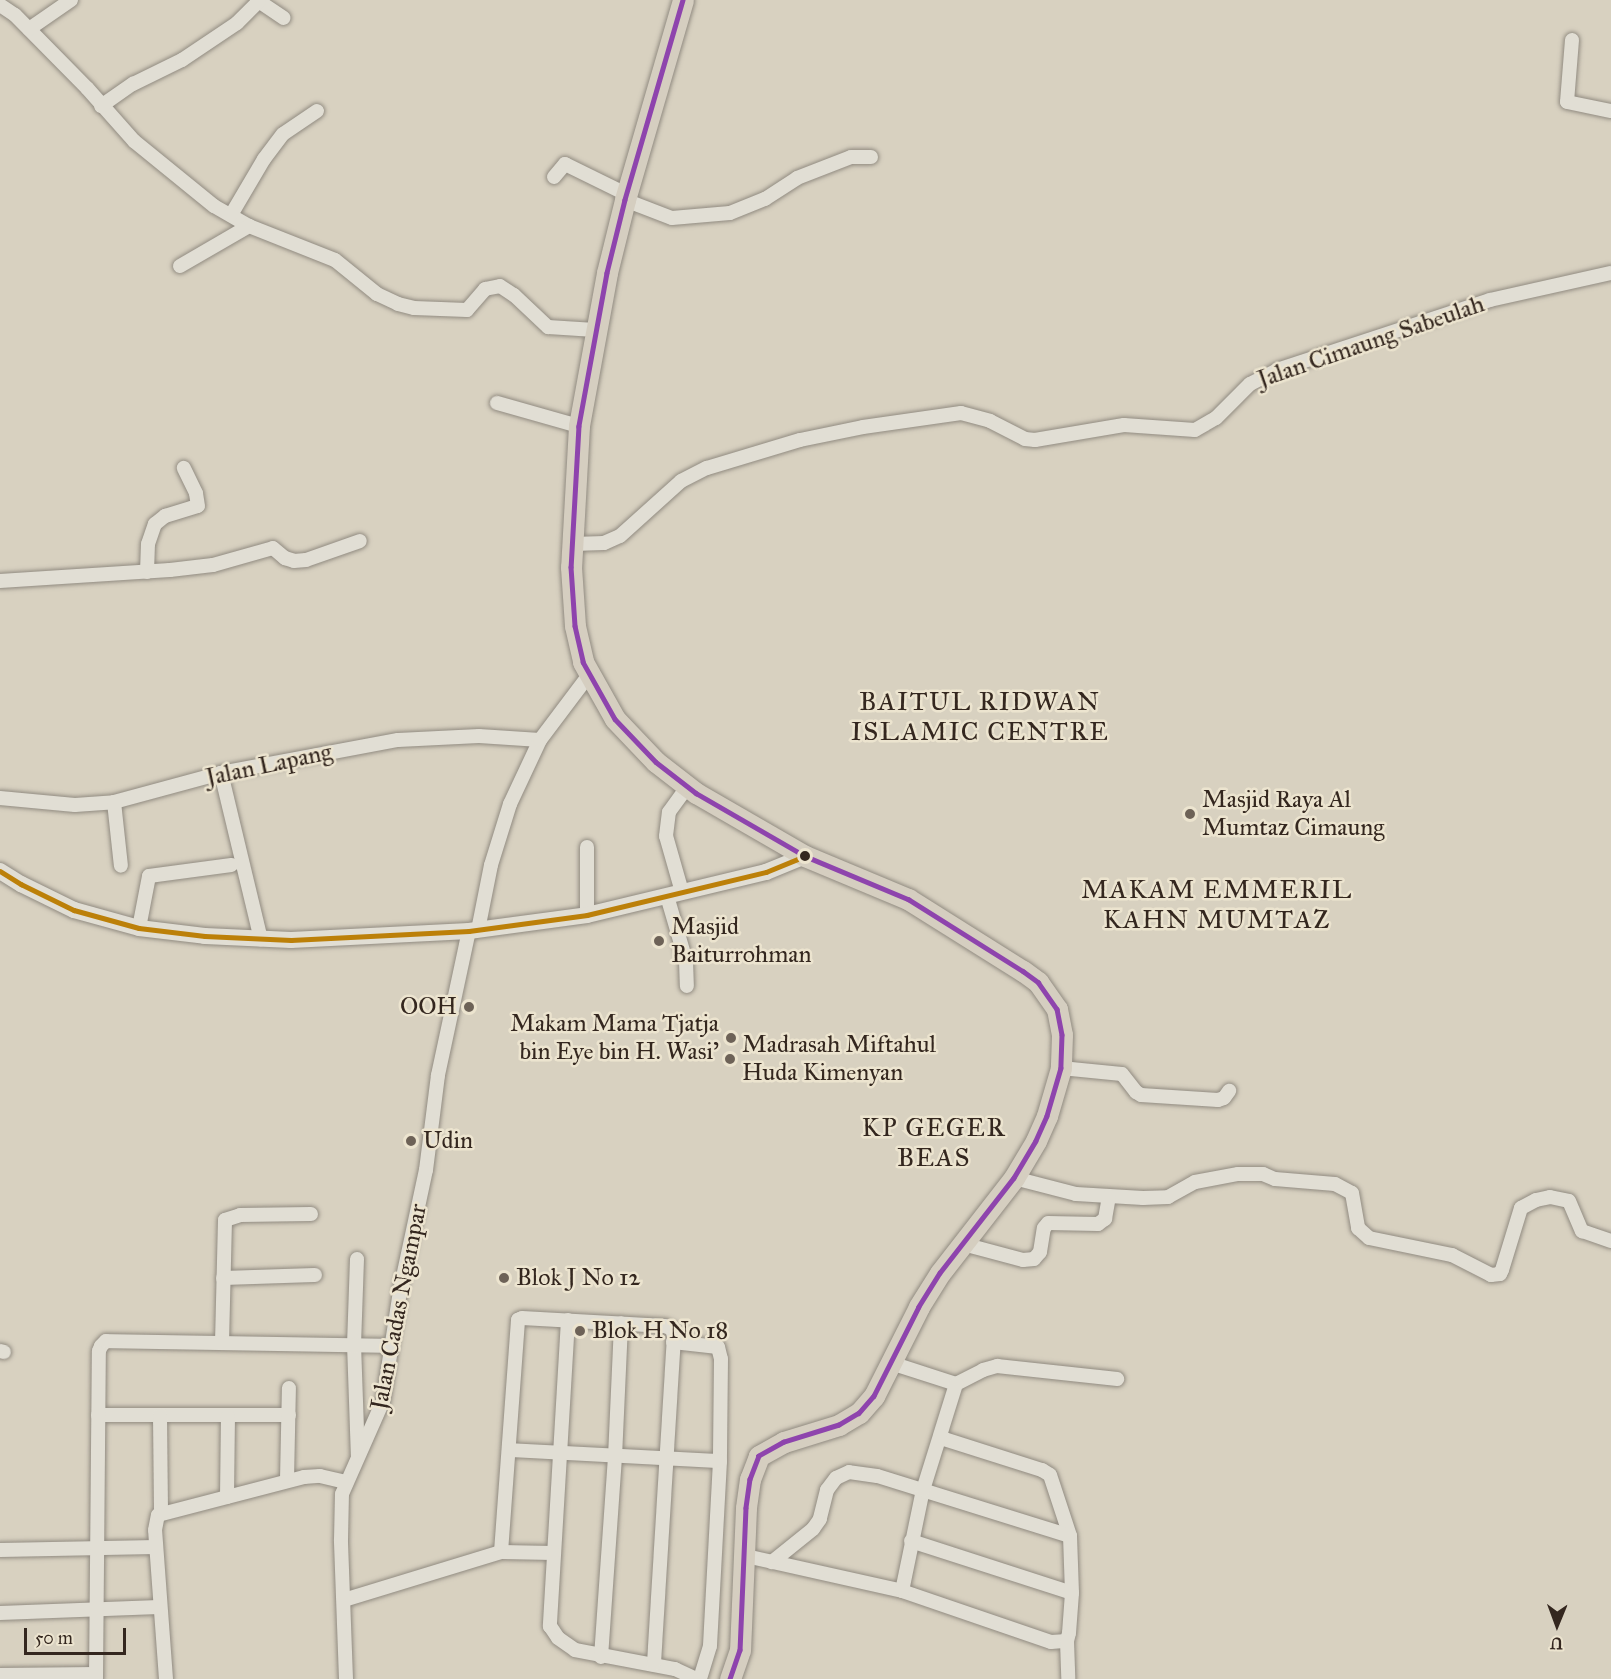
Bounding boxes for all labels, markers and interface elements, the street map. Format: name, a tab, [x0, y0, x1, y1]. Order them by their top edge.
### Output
street label: Jalan Cimaung Sabeulah	[1254, 290, 1488, 394]
district label: BAITUL RIDWAN ISLAMIC CENTRE	[851, 686, 1109, 748]
street label: Jalan Lapang	[203, 738, 335, 792]
place label: Masjid Raya Al Mumtaz Cimaung	[1202, 786, 1384, 842]
marker: Masjid Raya Al Mumtaz Cimaung	[1183, 807, 1197, 821]
unlabelled marker	[799, 850, 811, 862]
district label: MAKAM EMMERIL KAHN MUMTAZ	[1081, 874, 1353, 936]
place label: Masjid Baiturrohman	[671, 913, 811, 969]
marker: Masjid Baiturrohman	[652, 934, 666, 948]
place label: OOH	[400, 993, 457, 1021]
marker: OOH	[462, 1000, 476, 1014]
place label: Makam Mama Tjatja bin Eye bin H. Wasi'	[510, 1010, 719, 1066]
marker: Makam Mama Tjatja bin Eye bin H. Wasi'	[724, 1031, 738, 1045]
place label: Madrasah Miftahul Huda Kimenyan	[742, 1031, 936, 1087]
marker: Madrasah Miftahul Huda Kimenyan	[723, 1052, 737, 1066]
district label: KP GEGER BEAS	[862, 1112, 1006, 1174]
place label: Udin	[423, 1127, 473, 1155]
marker: Udin	[404, 1134, 418, 1148]
street label: Jalan Cadas Ngampar	[365, 1202, 433, 1412]
place label: Blok J No 12	[516, 1264, 640, 1292]
marker: Blok J No 12	[497, 1271, 511, 1285]
place label: Blok H No 18	[592, 1317, 728, 1345]
marker: Blok H No 18	[573, 1324, 587, 1338]
north arrow	[1527, 1595, 1587, 1655]
scale bar	[27, 1616, 129, 1654]
text: 50 m	[35, 1627, 73, 1649]
text: U	[1550, 1634, 1563, 1653]

